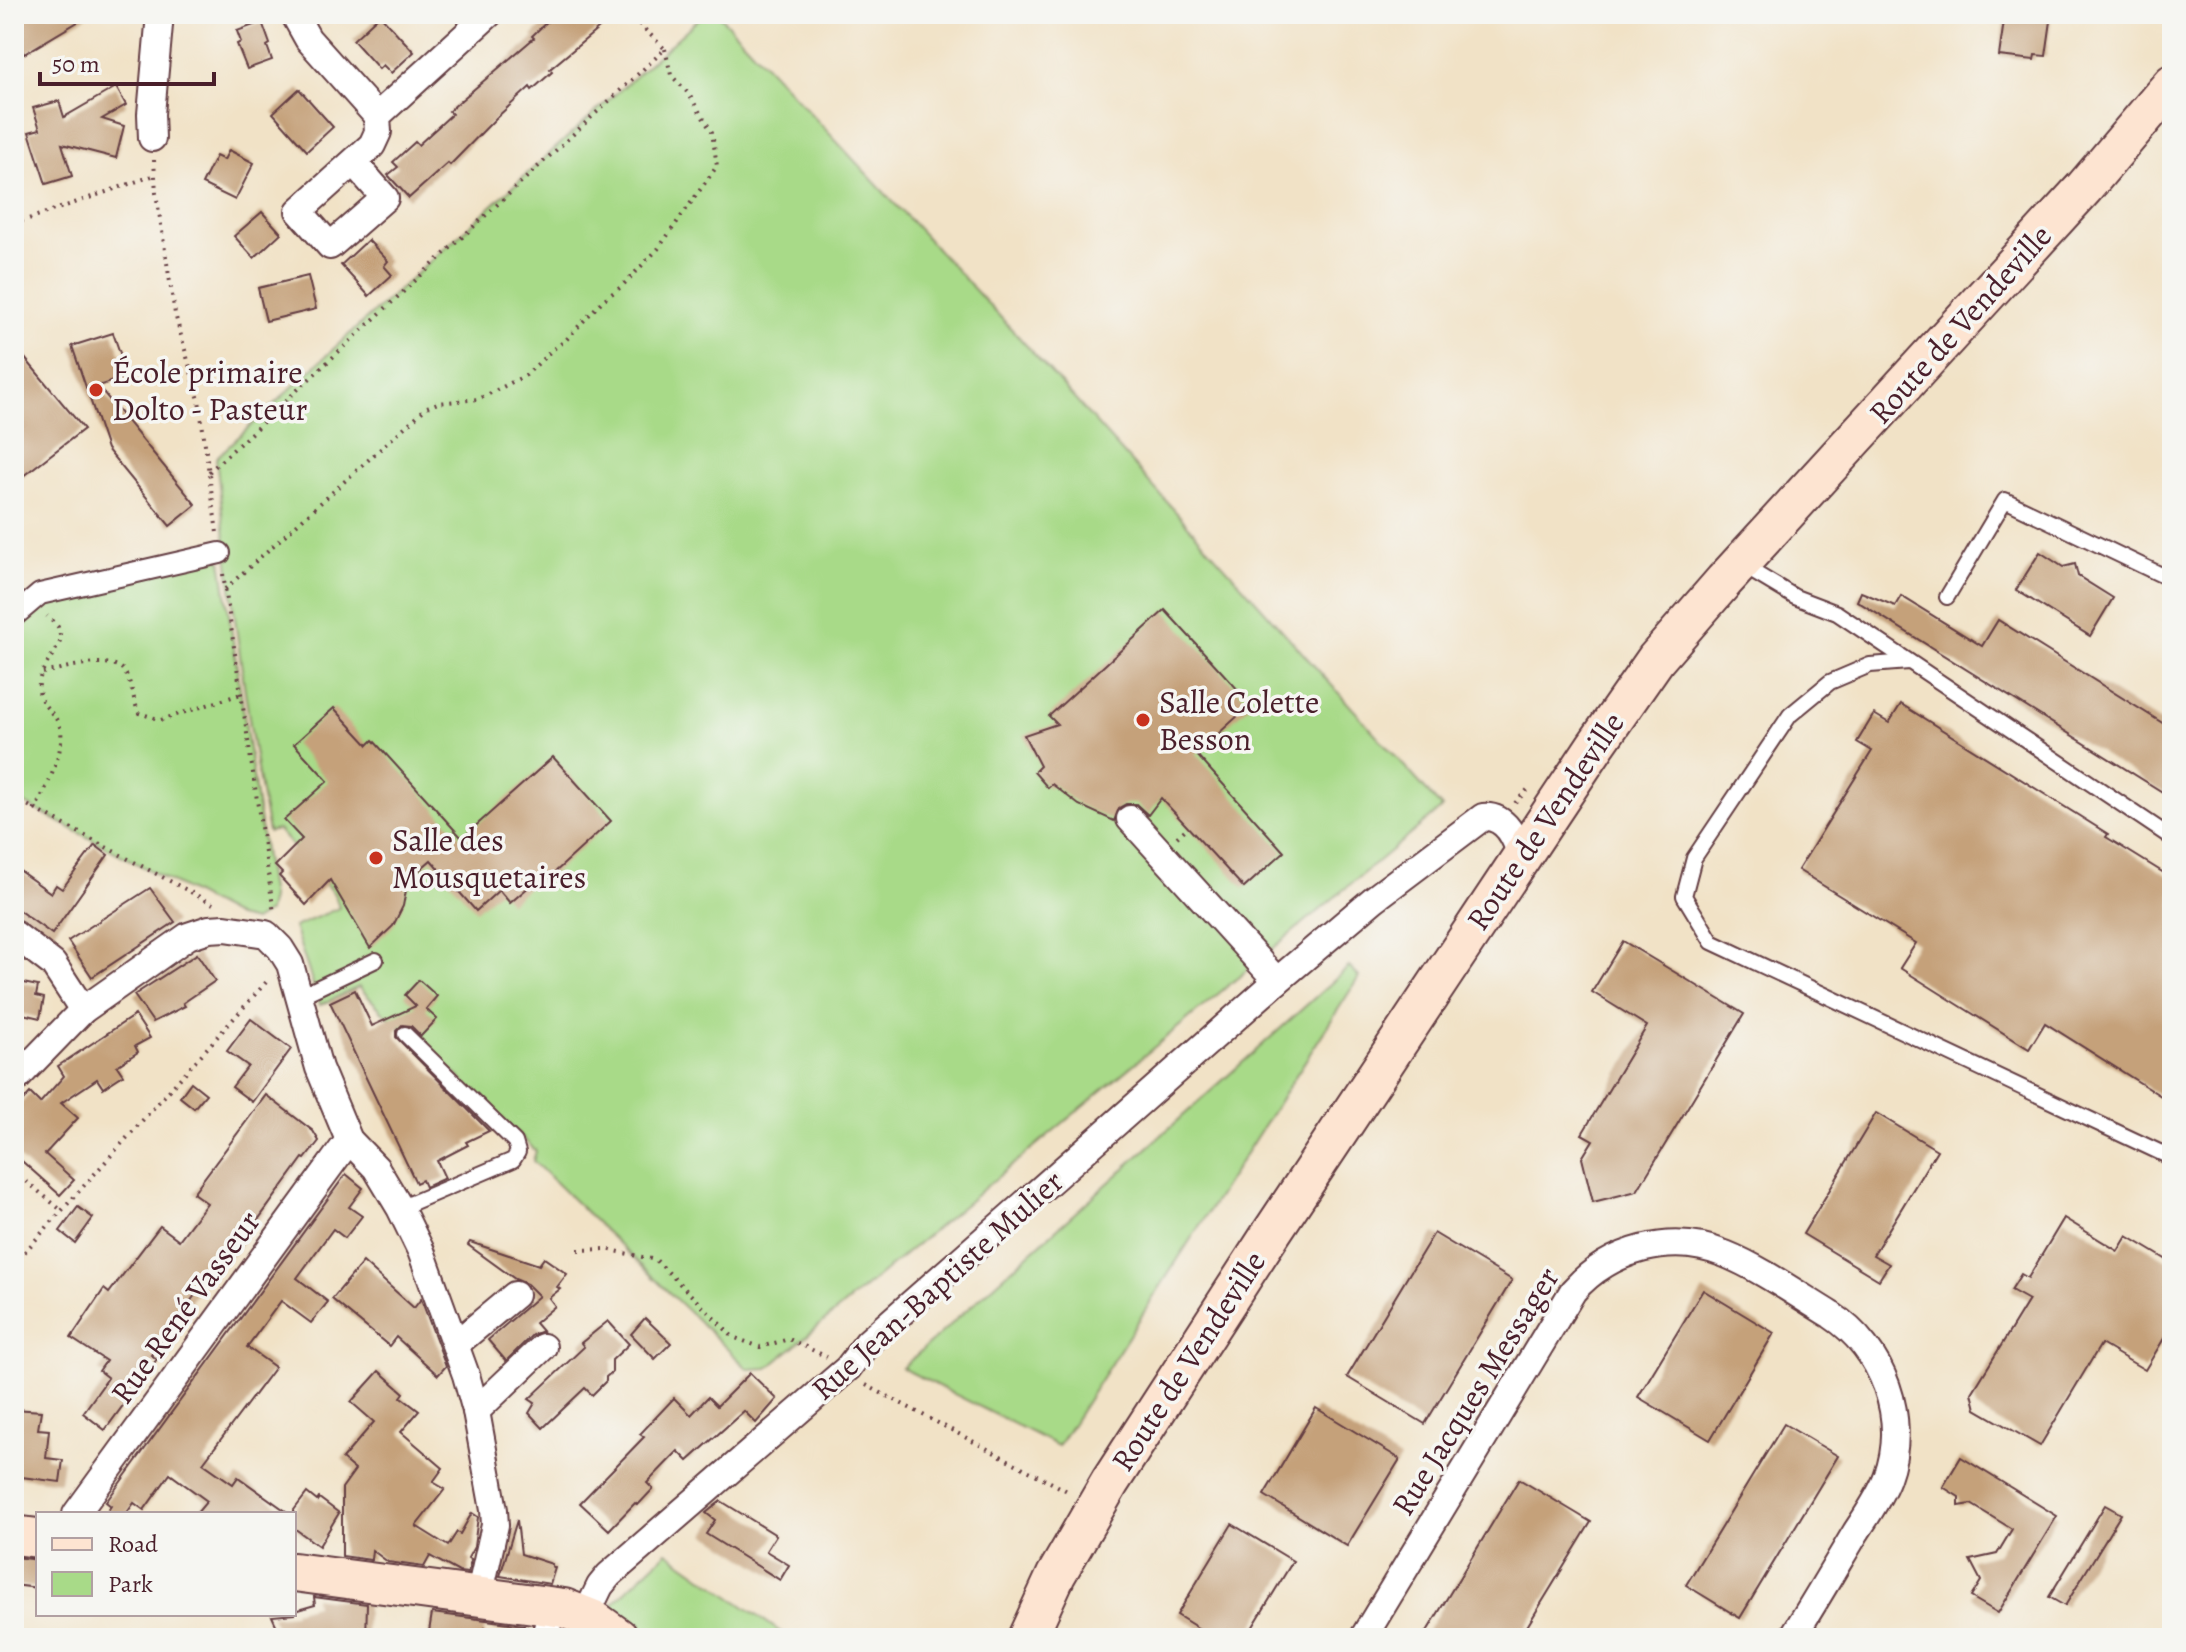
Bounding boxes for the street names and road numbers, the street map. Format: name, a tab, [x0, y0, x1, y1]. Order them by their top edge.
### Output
street label: Route de Vendeville	[1858, 215, 2062, 433]
street label: Route de Vendeville	[1456, 703, 1634, 939]
street label: Rue Jean-Baptiste Mulier	[801, 1160, 1073, 1410]
street label: Rue René Vasseur	[100, 1201, 270, 1413]
street label: Route de Vendeville	[1100, 1242, 1276, 1480]
street label: Rue Jacques Messager	[1381, 1258, 1569, 1524]

